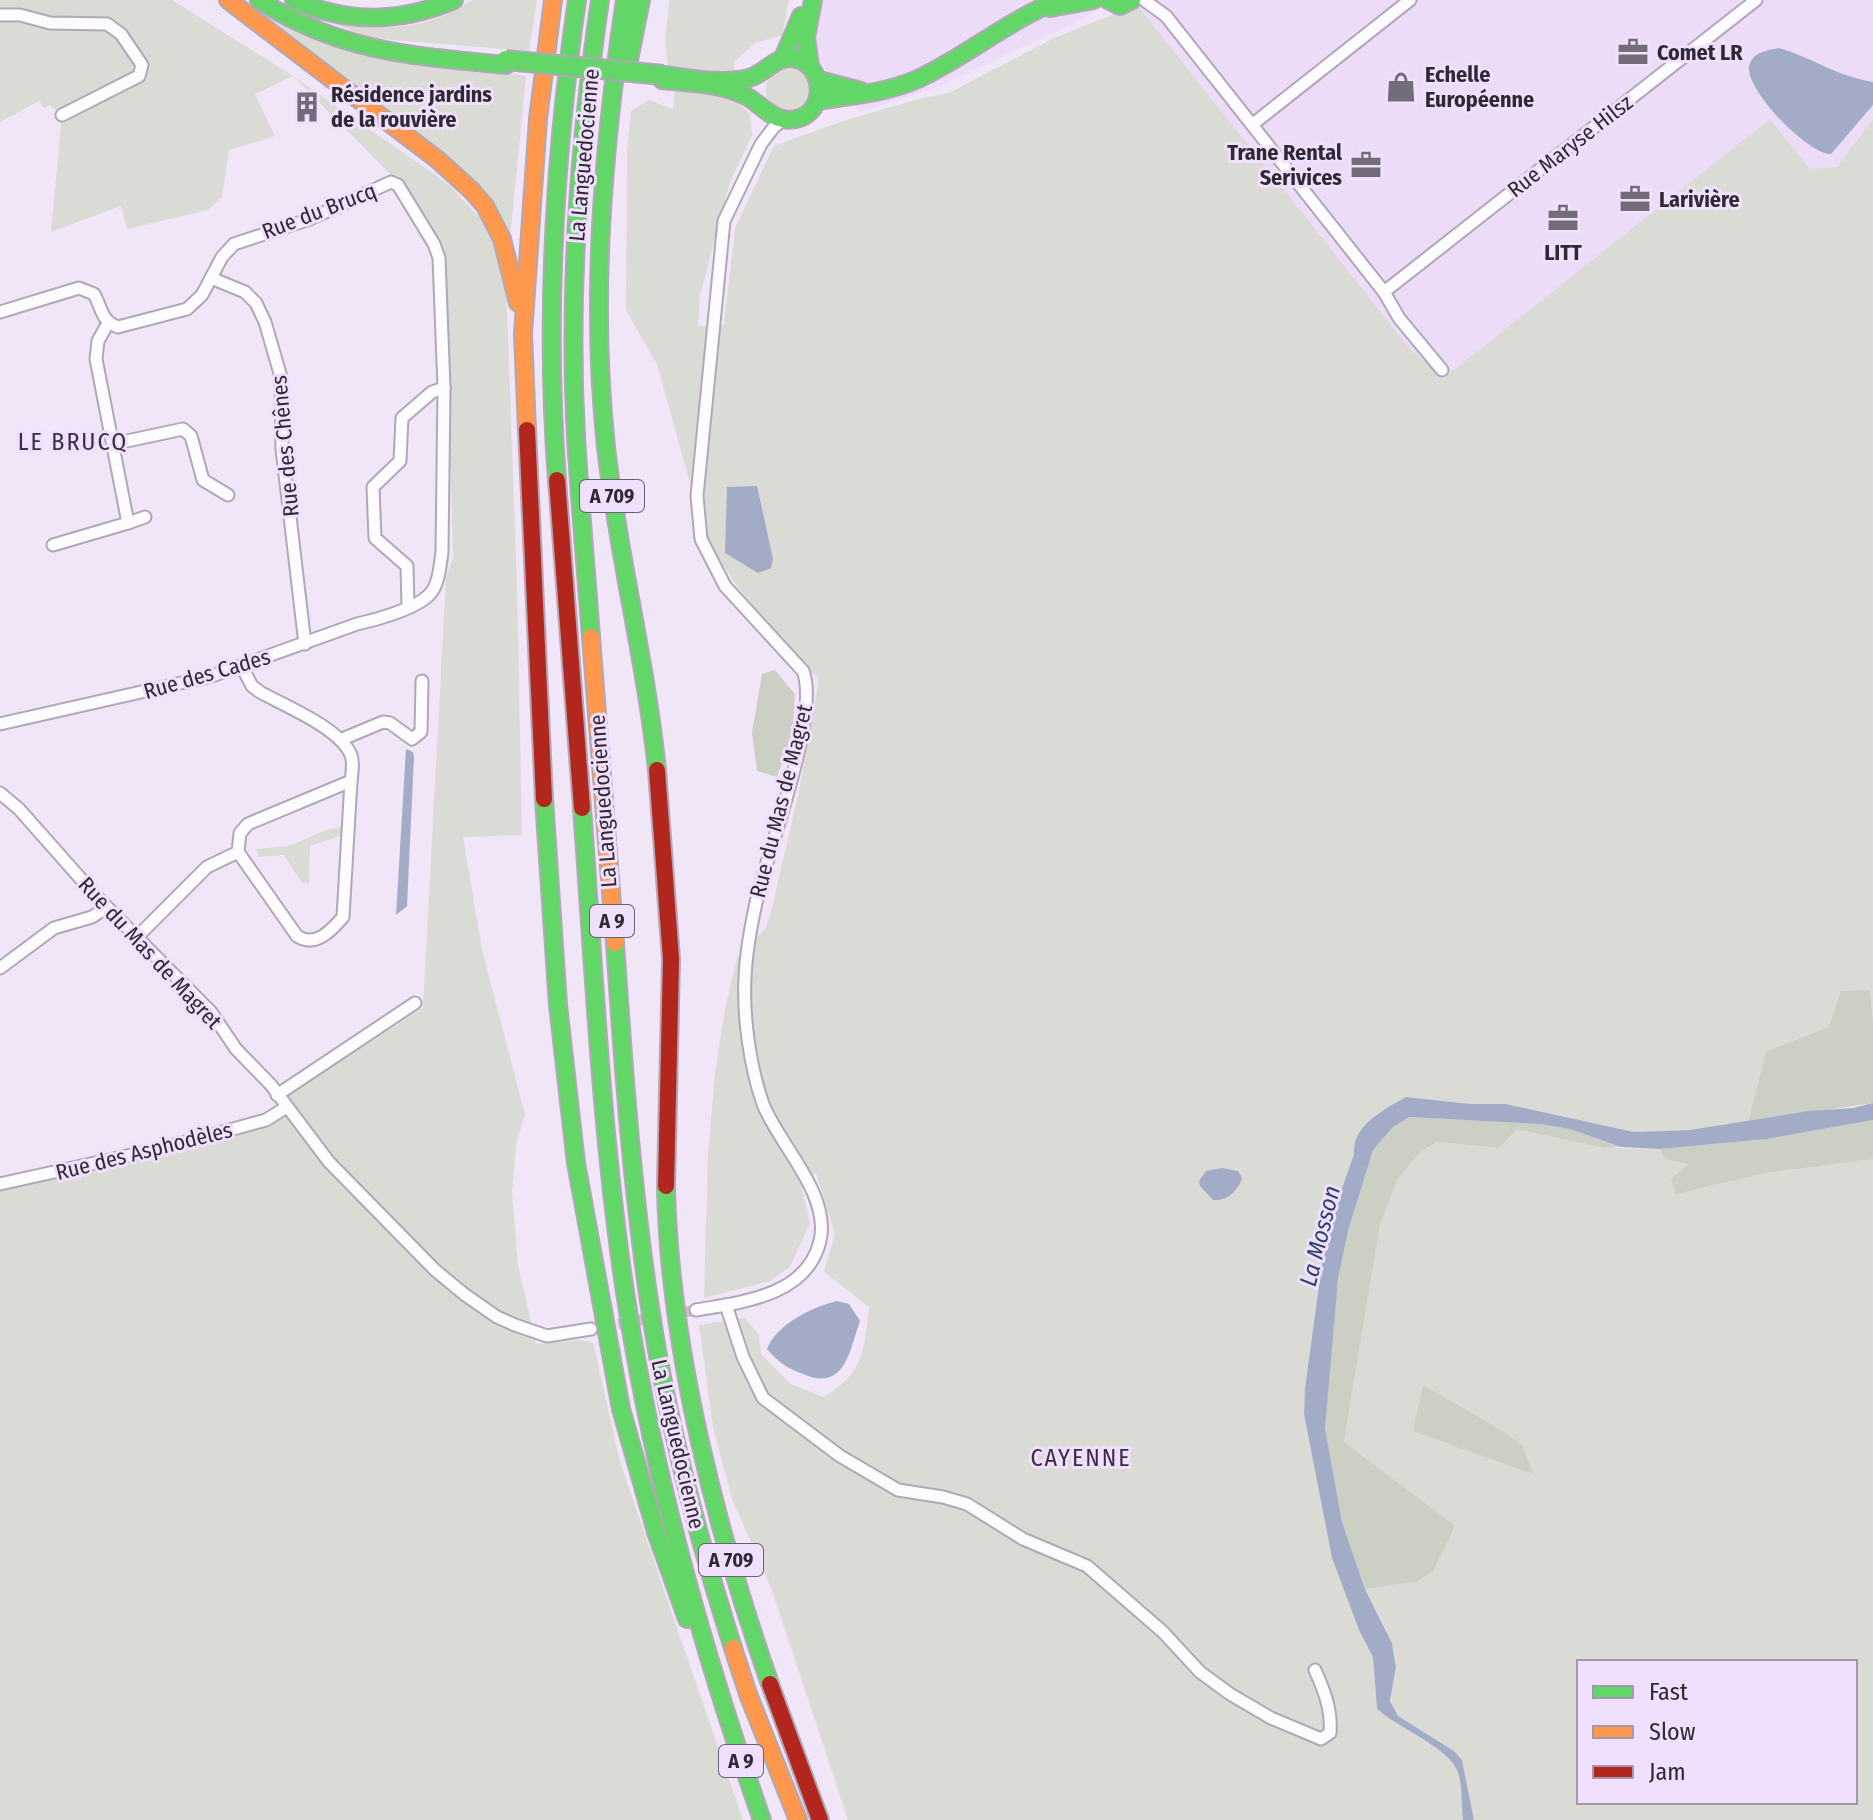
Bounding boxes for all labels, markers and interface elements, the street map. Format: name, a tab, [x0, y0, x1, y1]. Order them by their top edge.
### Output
office icon: Comet LR	[1616, 35, 1650, 69]
place label: Comet LR	[1657, 39, 1743, 66]
place label: Echelle Européenne	[1425, 61, 1534, 113]
street label: La Languedocienne	[563, 68, 605, 242]
shop icon: Echelle Européenne	[1384, 70, 1418, 104]
place label: Résidence jardins de la rouvière	[331, 81, 492, 133]
street label: Rue Maryse Hilsz	[1502, 89, 1638, 203]
building icon: Résidence jardins de la rouvière	[290, 90, 324, 124]
place label: Trane Rental Serivices	[1227, 139, 1343, 191]
office icon: Trane Rental Serivices	[1349, 148, 1383, 182]
street label: Rue du Brucq	[258, 177, 380, 245]
office icon: Larivière	[1618, 182, 1652, 216]
place label: Larivière	[1659, 186, 1740, 213]
office icon: LITT	[1546, 201, 1580, 235]
place label: LITT	[1544, 239, 1582, 266]
street label: Rue des Chênes	[265, 374, 305, 518]
district label: LE BRUCQ	[18, 428, 128, 456]
road number: A 709	[580, 480, 644, 512]
street label: Rue des Cades	[141, 643, 273, 705]
street label: Rue du Mas de Magret	[744, 701, 818, 900]
street label: La Languedocienne	[583, 714, 623, 888]
street label: Rue du Mas de Magret	[72, 871, 228, 1035]
road number: A 9	[590, 905, 634, 937]
street label: Rue des Asphodèles	[53, 1116, 235, 1186]
water label: La Mosson	[1294, 1183, 1346, 1289]
street label: La Languedocienne	[645, 1357, 711, 1531]
district label: CAYENNE	[1030, 1444, 1132, 1472]
road number: A 709	[699, 1544, 763, 1576]
legend	[1577, 1660, 1857, 1804]
text: Fast	[1649, 1678, 1688, 1706]
text: Slow	[1649, 1718, 1696, 1746]
road number: A 9	[719, 1745, 763, 1777]
text: Jam	[1649, 1758, 1686, 1786]

